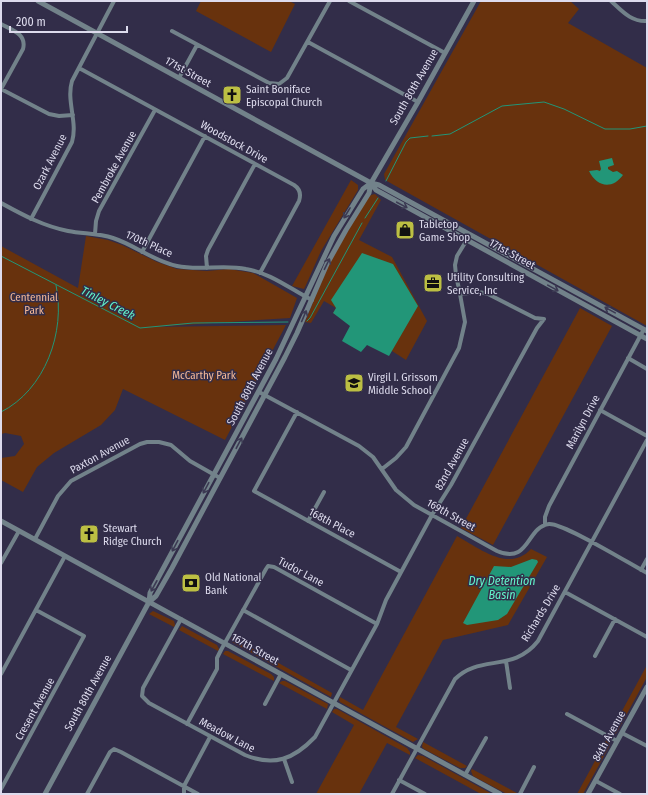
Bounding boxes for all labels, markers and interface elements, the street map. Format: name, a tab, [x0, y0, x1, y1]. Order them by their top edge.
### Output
scale bar	[10, 8, 127, 34]
text: 200 m	[16, 15, 46, 29]
street label: South 80th Avenue	[387, 47, 441, 127]
street label: 171st Street	[163, 54, 214, 90]
place label: Saint Boniface Episcopal Church	[246, 83, 322, 109]
church icon: Saint Boniface Episcopal Church	[221, 84, 243, 106]
street label: Woodstock Drive	[198, 118, 270, 166]
street label: Pembroke Avenue	[89, 129, 139, 205]
street label: Ozark Avenue	[30, 132, 70, 192]
one-way arrow	[396, 201, 408, 209]
one-way arrow	[343, 207, 351, 218]
place label: Tabletop Game Shop	[419, 218, 470, 244]
shop icon: Tabletop Game Shop	[394, 219, 416, 241]
street label: 170th Place	[123, 228, 175, 260]
street label: 171st Street	[487, 236, 538, 272]
one-way arrow	[324, 258, 332, 270]
place label: Utility Consulting Service, Inc	[447, 271, 525, 297]
office icon: Utility Consulting Service, Inc	[422, 272, 444, 294]
water label: Tinley Creek	[79, 283, 137, 323]
one-way arrow	[547, 284, 559, 292]
park label: Centennial Park	[10, 291, 58, 317]
one-way arrow	[604, 306, 616, 314]
one-way arrow	[301, 311, 309, 323]
street label: South 80th Avenue	[224, 346, 276, 428]
park label: McCarthy Park	[172, 369, 237, 382]
place label: Virgil I. Grissom Middle School	[368, 371, 438, 397]
school or university icon: Virgil I. Grissom Middle School	[343, 372, 365, 394]
street label: Marilyn Drive	[563, 393, 603, 451]
street label: Paxton Avenue	[68, 433, 132, 477]
street label: 82nd Avenue	[432, 436, 472, 492]
one-way arrow	[235, 437, 243, 449]
one-way arrow	[202, 482, 210, 494]
street label: 169th Street	[424, 496, 478, 534]
street label: 168th Place	[306, 505, 358, 541]
place label: Stewart Ridge Church	[103, 522, 162, 548]
church icon: Stewart Ridge Church	[78, 523, 100, 545]
one-way arrow	[171, 540, 179, 552]
street label: Tudor Lane	[276, 555, 326, 589]
place label: Old National Bank	[205, 571, 262, 597]
bank icon: Old National Bank	[180, 572, 202, 594]
water label: Dry Detention Basin	[468, 574, 536, 602]
one-way arrow	[150, 580, 158, 592]
street label: Richards Drive	[519, 582, 563, 644]
street label: 167th Street	[229, 630, 282, 668]
street label: South 80th Avenue	[62, 653, 114, 733]
street label: Cresent Avenue	[12, 675, 58, 743]
street label: 84th Avenue	[590, 708, 628, 764]
street label: Meadow Lane	[197, 715, 257, 755]

